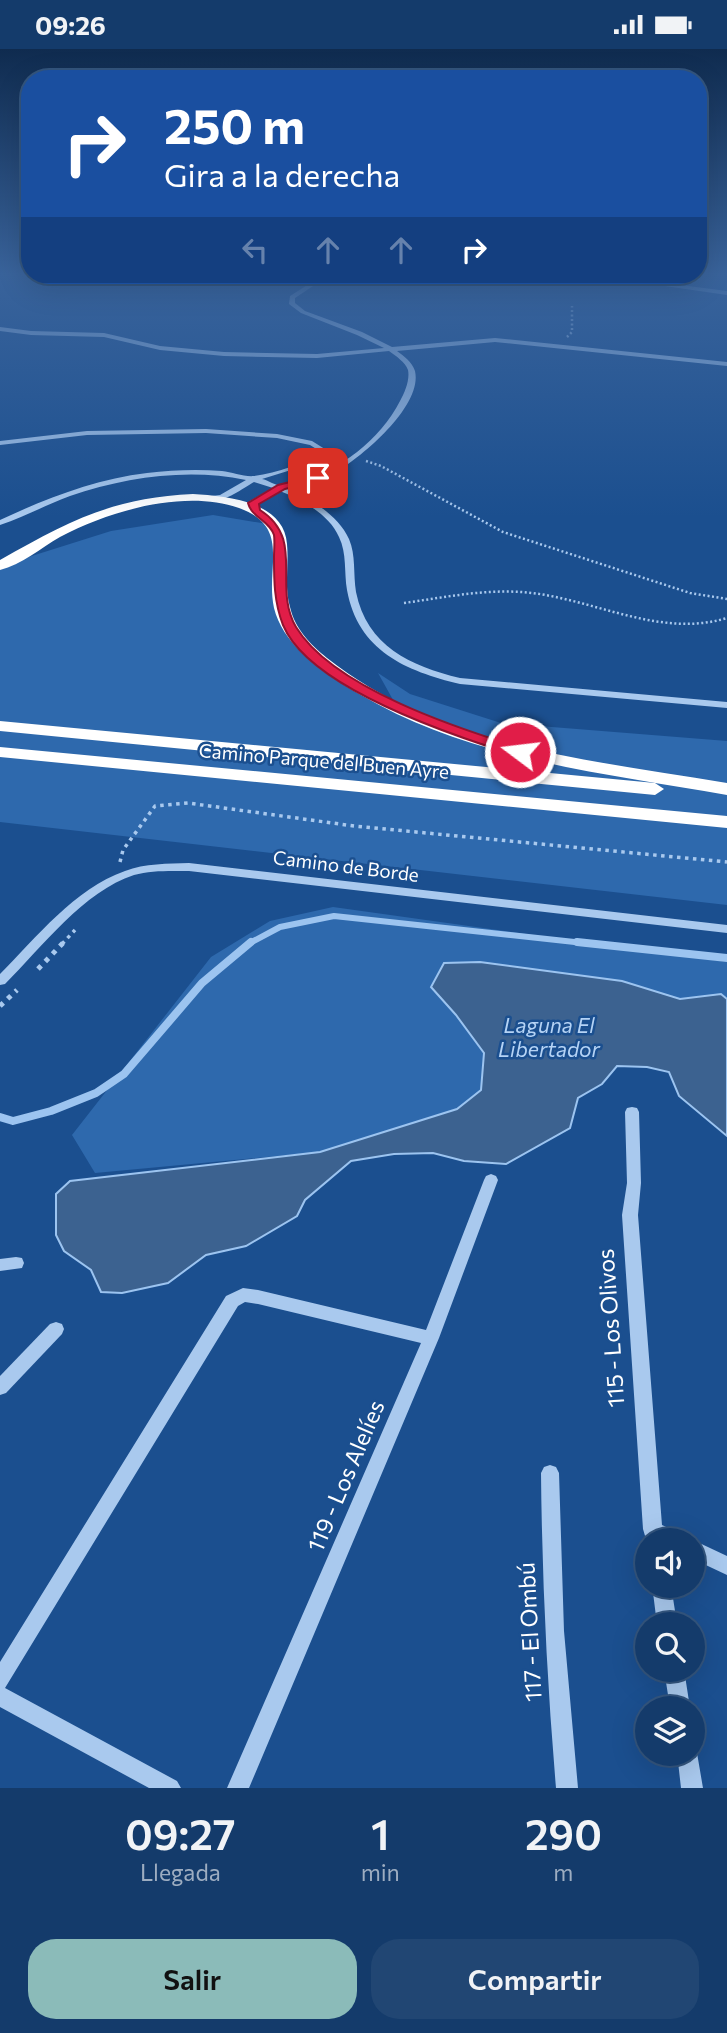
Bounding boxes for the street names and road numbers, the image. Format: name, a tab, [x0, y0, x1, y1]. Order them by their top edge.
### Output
street label: Camino Parque del Buen Ayre	[198, 738, 450, 783]
street label: Camino de Borde	[272, 845, 420, 886]
street label: 115 - Los Olivos	[590, 1248, 630, 1408]
street label: 119 - Los Alelíes	[301, 1396, 390, 1556]
street label: 117 - El Ombú	[511, 1562, 547, 1702]

